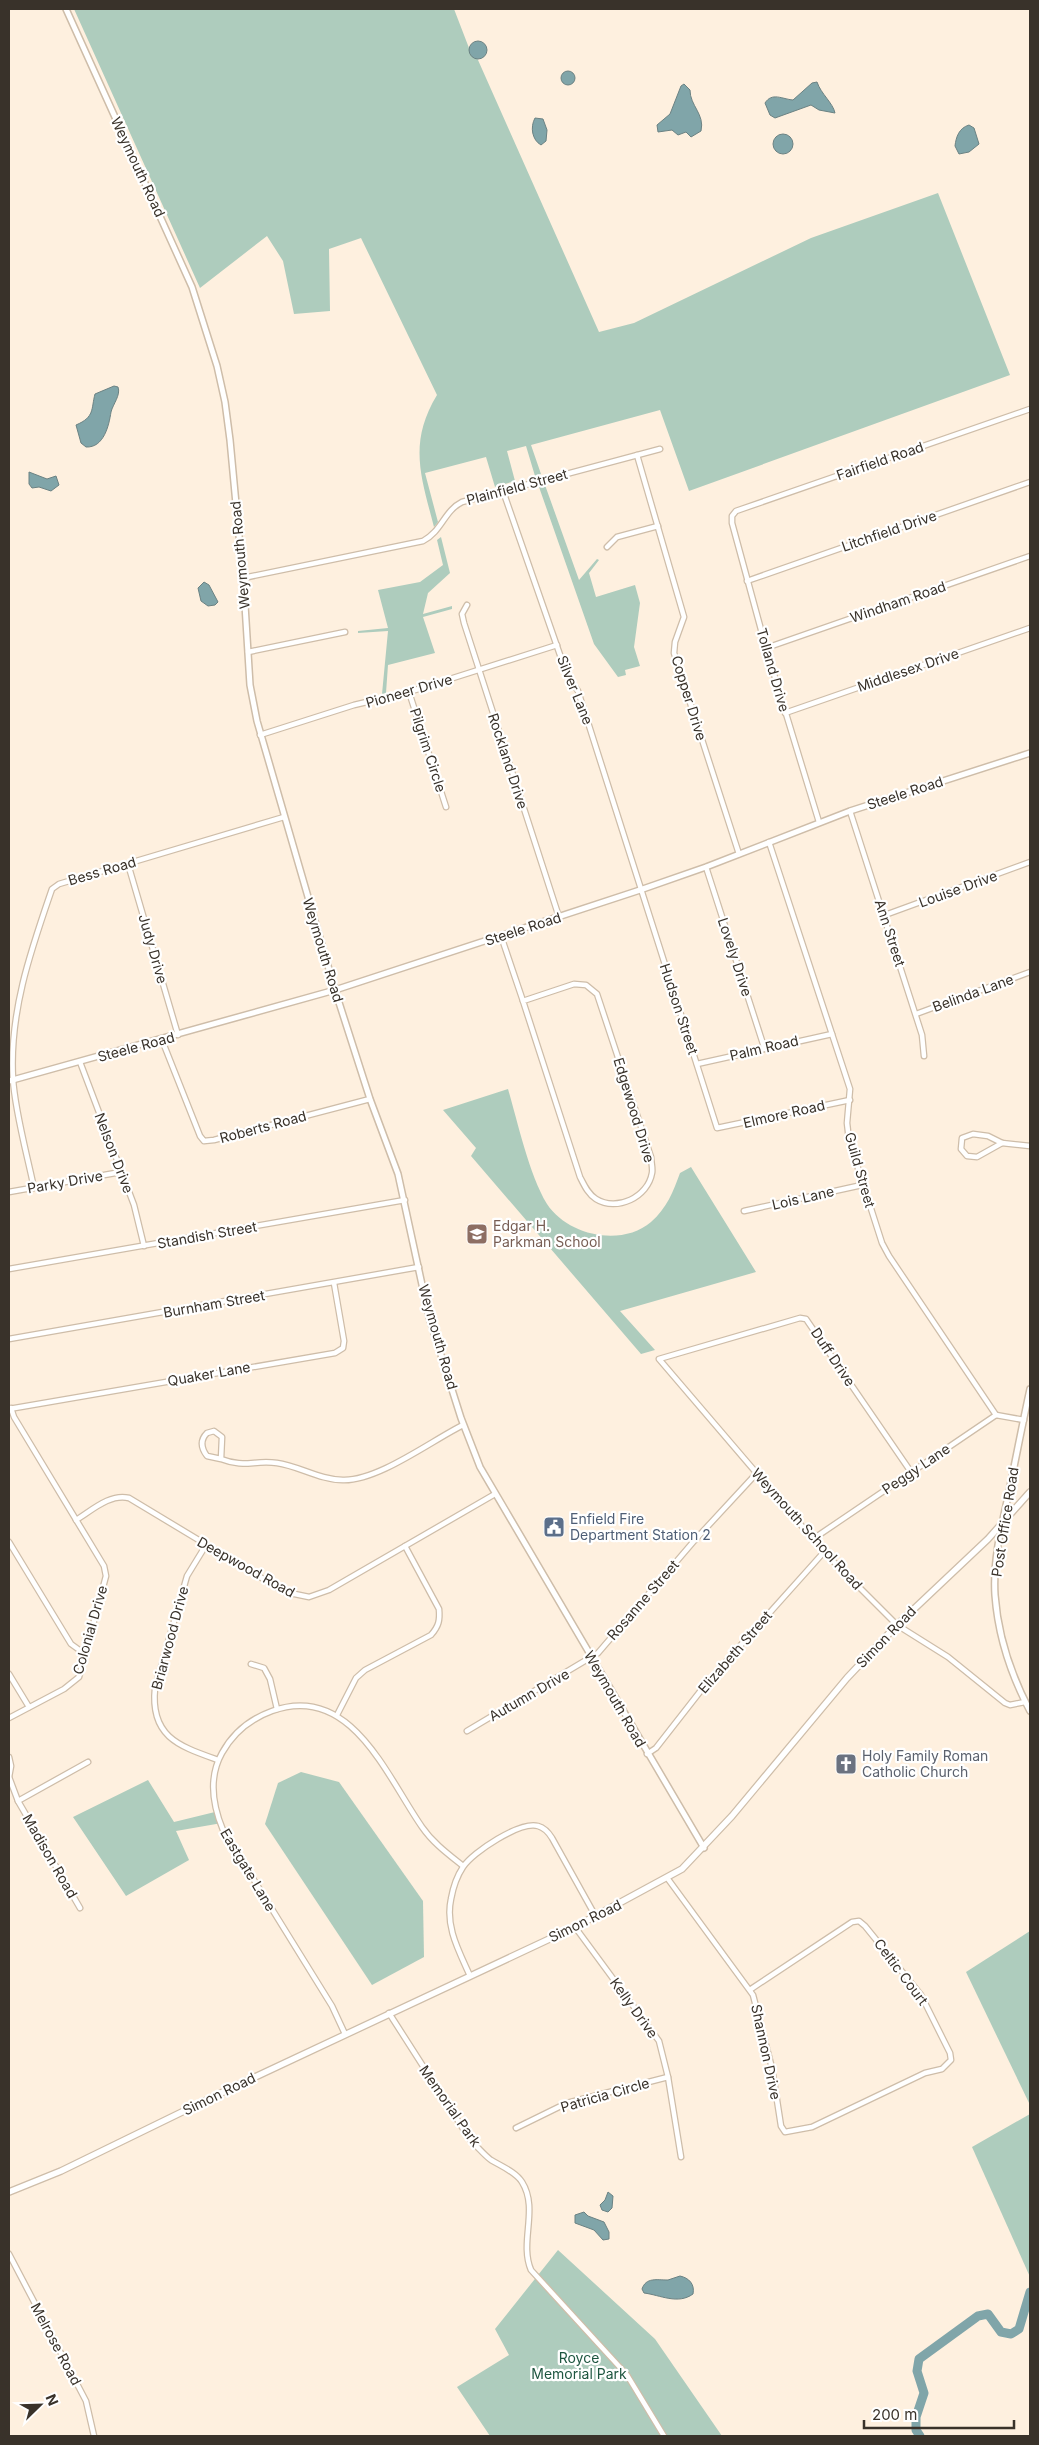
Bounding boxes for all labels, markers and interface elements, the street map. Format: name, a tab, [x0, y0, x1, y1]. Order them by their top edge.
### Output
street label: Weymouth Road	[108, 114, 169, 219]
street label: Fairfield Road	[834, 438, 926, 483]
street label: Plainfield Street	[464, 465, 570, 508]
street label: Weymouth Road	[226, 500, 253, 610]
street label: Litchfield Drive	[839, 506, 939, 555]
street label: Windham Road	[848, 577, 948, 626]
street label: Tolland Drive	[753, 626, 794, 714]
street label: Middlesex Drive	[855, 644, 961, 695]
street label: Silver Lane	[554, 653, 597, 727]
street label: Copper Drive	[669, 653, 710, 742]
street label: Pioneer Drive	[364, 670, 454, 711]
street label: Pilgrim Circle	[407, 706, 450, 794]
street label: Rockland Drive	[485, 711, 532, 811]
street label: Steele Road	[865, 772, 945, 813]
street label: Bess Road	[66, 853, 138, 888]
street label: Louise Drive	[916, 866, 999, 911]
street label: Weymouth Road	[300, 896, 347, 1004]
street label: Ann Street	[872, 897, 909, 969]
street label: Steele Road	[483, 908, 563, 949]
street label: Judy Drive	[135, 912, 172, 986]
street label: Lovely Drive	[715, 915, 756, 998]
street label: Hudson Street	[657, 961, 702, 1057]
street label: Belinda Lane	[930, 970, 1016, 1015]
street label: Steele Road	[96, 1028, 176, 1065]
street label: Palm Road	[728, 1031, 800, 1064]
street label: Edgewood Drive	[610, 1055, 659, 1164]
street label: Elmore Road	[741, 1096, 826, 1131]
street label: Roberts Road	[218, 1107, 308, 1146]
street label: Nelson Drive	[91, 1110, 138, 1195]
street label: Guild Street	[842, 1130, 879, 1210]
street label: Parky Drive	[26, 1166, 104, 1197]
street label: Lois Lane	[770, 1182, 836, 1213]
street label: Standish Street	[156, 1217, 258, 1252]
place label: Edgar H. Parkman School	[493, 1217, 601, 1250]
school or university icon: Edgar H. Parkman School	[465, 1222, 489, 1246]
street label: Weymouth Road	[415, 1282, 462, 1391]
street label: Burnham Street	[162, 1286, 267, 1321]
street label: Duff Drive	[808, 1324, 859, 1389]
street label: Quaker Lane	[166, 1358, 252, 1389]
street label: Peggy Lane	[879, 1440, 953, 1498]
street label: Weymouth School Road	[748, 1464, 866, 1593]
street label: Post Office Road	[987, 1466, 1022, 1578]
place label: Enfield Fire Department Station 2	[570, 1510, 711, 1543]
public building icon: Enfield Fire Department Station 2	[542, 1515, 566, 1539]
street label: Deepwood Road	[194, 1533, 298, 1600]
street label: Rosanne Street	[603, 1556, 682, 1643]
street label: Colonial Drive	[69, 1583, 110, 1676]
street label: Briarwood Drive	[148, 1584, 192, 1692]
street label: Simon Road	[852, 1602, 919, 1671]
street label: Elizabeth Street	[694, 1607, 775, 1696]
street label: Weymouth Road	[581, 1648, 650, 1750]
street label: Autumn Drive	[486, 1665, 572, 1724]
place label: Holy Family Roman Catholic Church	[862, 1747, 988, 1780]
church icon: Holy Family Roman Catholic Church	[834, 1752, 858, 1776]
street label: Madison Road	[20, 1811, 81, 1901]
street label: Eastgate Lane	[217, 1825, 280, 1914]
street label: Simon Road	[546, 1896, 624, 1946]
street label: Celtic Court	[871, 1935, 932, 2009]
street label: Kelly Drive	[607, 1974, 662, 2041]
street label: Shannon Drive	[748, 2003, 785, 2101]
street label: Memorial Park	[416, 2062, 485, 2150]
street label: Simon Road	[180, 2069, 258, 2119]
street label: Patricia Circle	[558, 2074, 651, 2115]
street label: Melrose Road	[28, 2300, 85, 2388]
park label: Royce Memorial Park	[531, 2349, 627, 2382]
north arrow	[15, 2380, 65, 2430]
text: N	[43, 2391, 62, 2408]
scale bar	[864, 2398, 1014, 2430]
text: 200 m	[872, 2405, 917, 2424]

